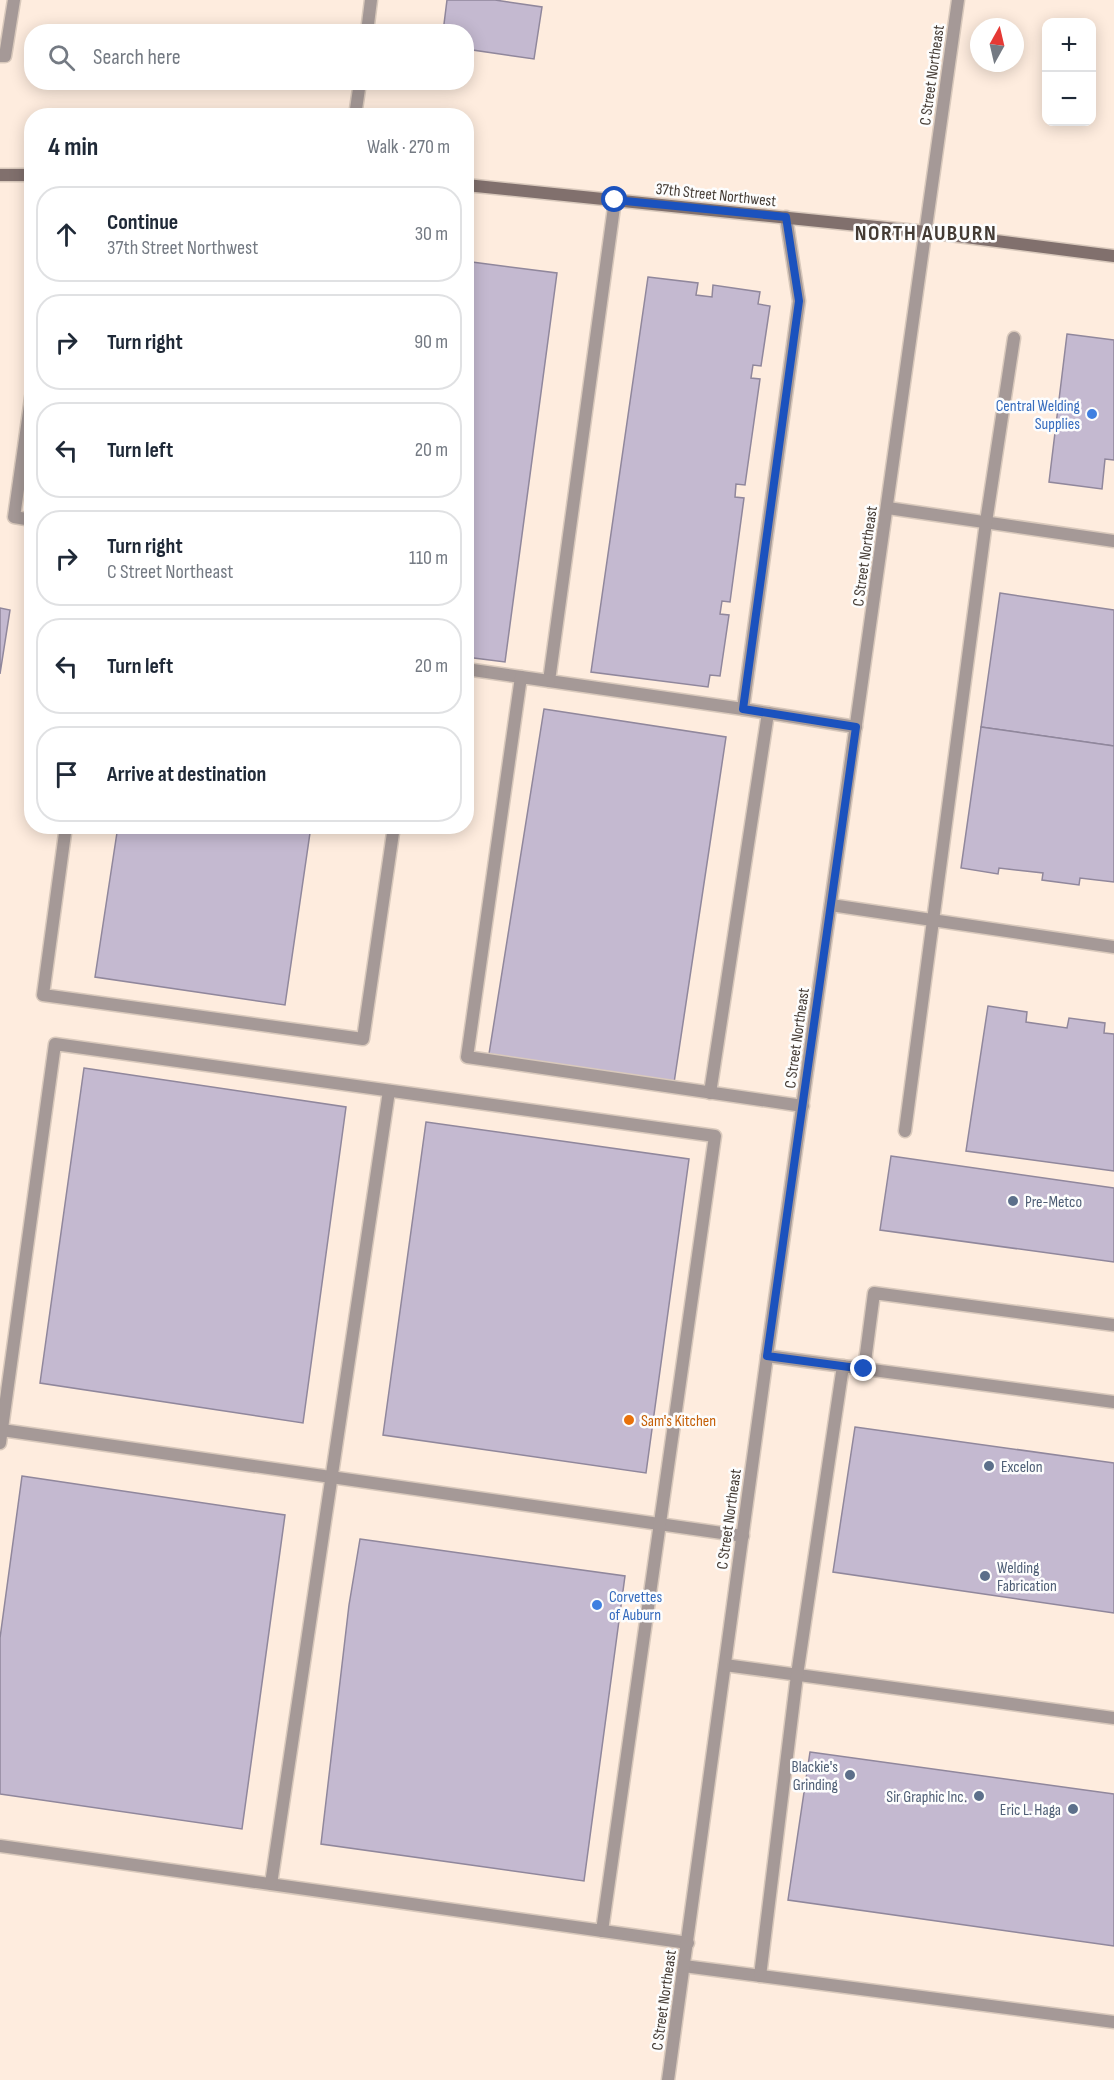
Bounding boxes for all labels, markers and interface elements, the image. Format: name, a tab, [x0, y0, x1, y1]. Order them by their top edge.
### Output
north arrow	[970, 18, 1024, 72]
map controls	[1042, 18, 1096, 126]
button: +	[1042, 18, 1096, 72]
search box	[24, 24, 474, 90]
street label: C Street Northeast	[916, 24, 949, 127]
icon: search	[45, 41, 78, 74]
text: Search here	[93, 44, 180, 71]
button: −	[1042, 72, 1096, 126]
text: 4 min	[48, 132, 98, 163]
text: Walk · 270 m	[367, 135, 450, 159]
street label: 37th Street Northwest	[655, 180, 777, 211]
route start	[601, 186, 627, 212]
text: Continue	[107, 209, 178, 236]
icon: ahead	[50, 218, 83, 251]
district label: NORTH AUBURN	[855, 220, 997, 247]
text: 30 m	[415, 222, 448, 246]
text: 37th Street Northwest	[107, 236, 258, 260]
icon: right	[50, 326, 83, 359]
text: Turn right	[107, 329, 183, 356]
text: 90 m	[414, 330, 448, 354]
place label: Central Welding Supplies	[996, 397, 1080, 434]
marker: Central Welding Supplies	[1085, 407, 1099, 421]
icon: left	[50, 434, 83, 467]
text: Turn left	[107, 437, 173, 464]
text: 20 m	[415, 438, 448, 462]
street label: C Street Northeast	[849, 505, 882, 608]
text: Turn right	[107, 533, 183, 560]
icon: right	[50, 542, 83, 575]
text: 110 m	[409, 546, 448, 570]
text: C Street Northeast	[107, 560, 233, 584]
icon: left	[50, 650, 83, 683]
text: Turn left	[107, 653, 173, 680]
text: 20 m	[415, 654, 448, 678]
icon: arrive	[50, 758, 83, 791]
text: Arrive at destination	[107, 761, 266, 788]
street label: C Street Northeast	[781, 987, 814, 1090]
place label: Pre-Metco	[1025, 1193, 1082, 1212]
marker: Pre-Metco	[1006, 1194, 1020, 1208]
route end	[850, 1355, 876, 1381]
place label: Sam's Kitchen	[641, 1412, 716, 1431]
marker: Sam's Kitchen	[622, 1413, 636, 1427]
place label: Excelon	[1001, 1458, 1043, 1477]
marker: Excelon	[982, 1459, 996, 1473]
street label: C Street Northeast	[713, 1468, 746, 1571]
place label: Welding Fabrication	[997, 1559, 1057, 1596]
marker: Welding Fabrication	[978, 1569, 992, 1583]
place label: Corvettes of Auburn	[609, 1588, 662, 1625]
marker: Corvettes of Auburn	[590, 1598, 604, 1612]
place label: Blackie's Grinding	[792, 1758, 838, 1795]
marker: Blackie's Grinding	[843, 1768, 857, 1782]
place label: Sir Graphic Inc.	[886, 1788, 967, 1807]
marker: Sir Graphic Inc.	[972, 1789, 986, 1803]
place label: Eric L. Haga	[1000, 1801, 1061, 1820]
marker: Eric L. Haga	[1066, 1802, 1080, 1816]
street label: C Street Northeast	[648, 1949, 681, 2052]

